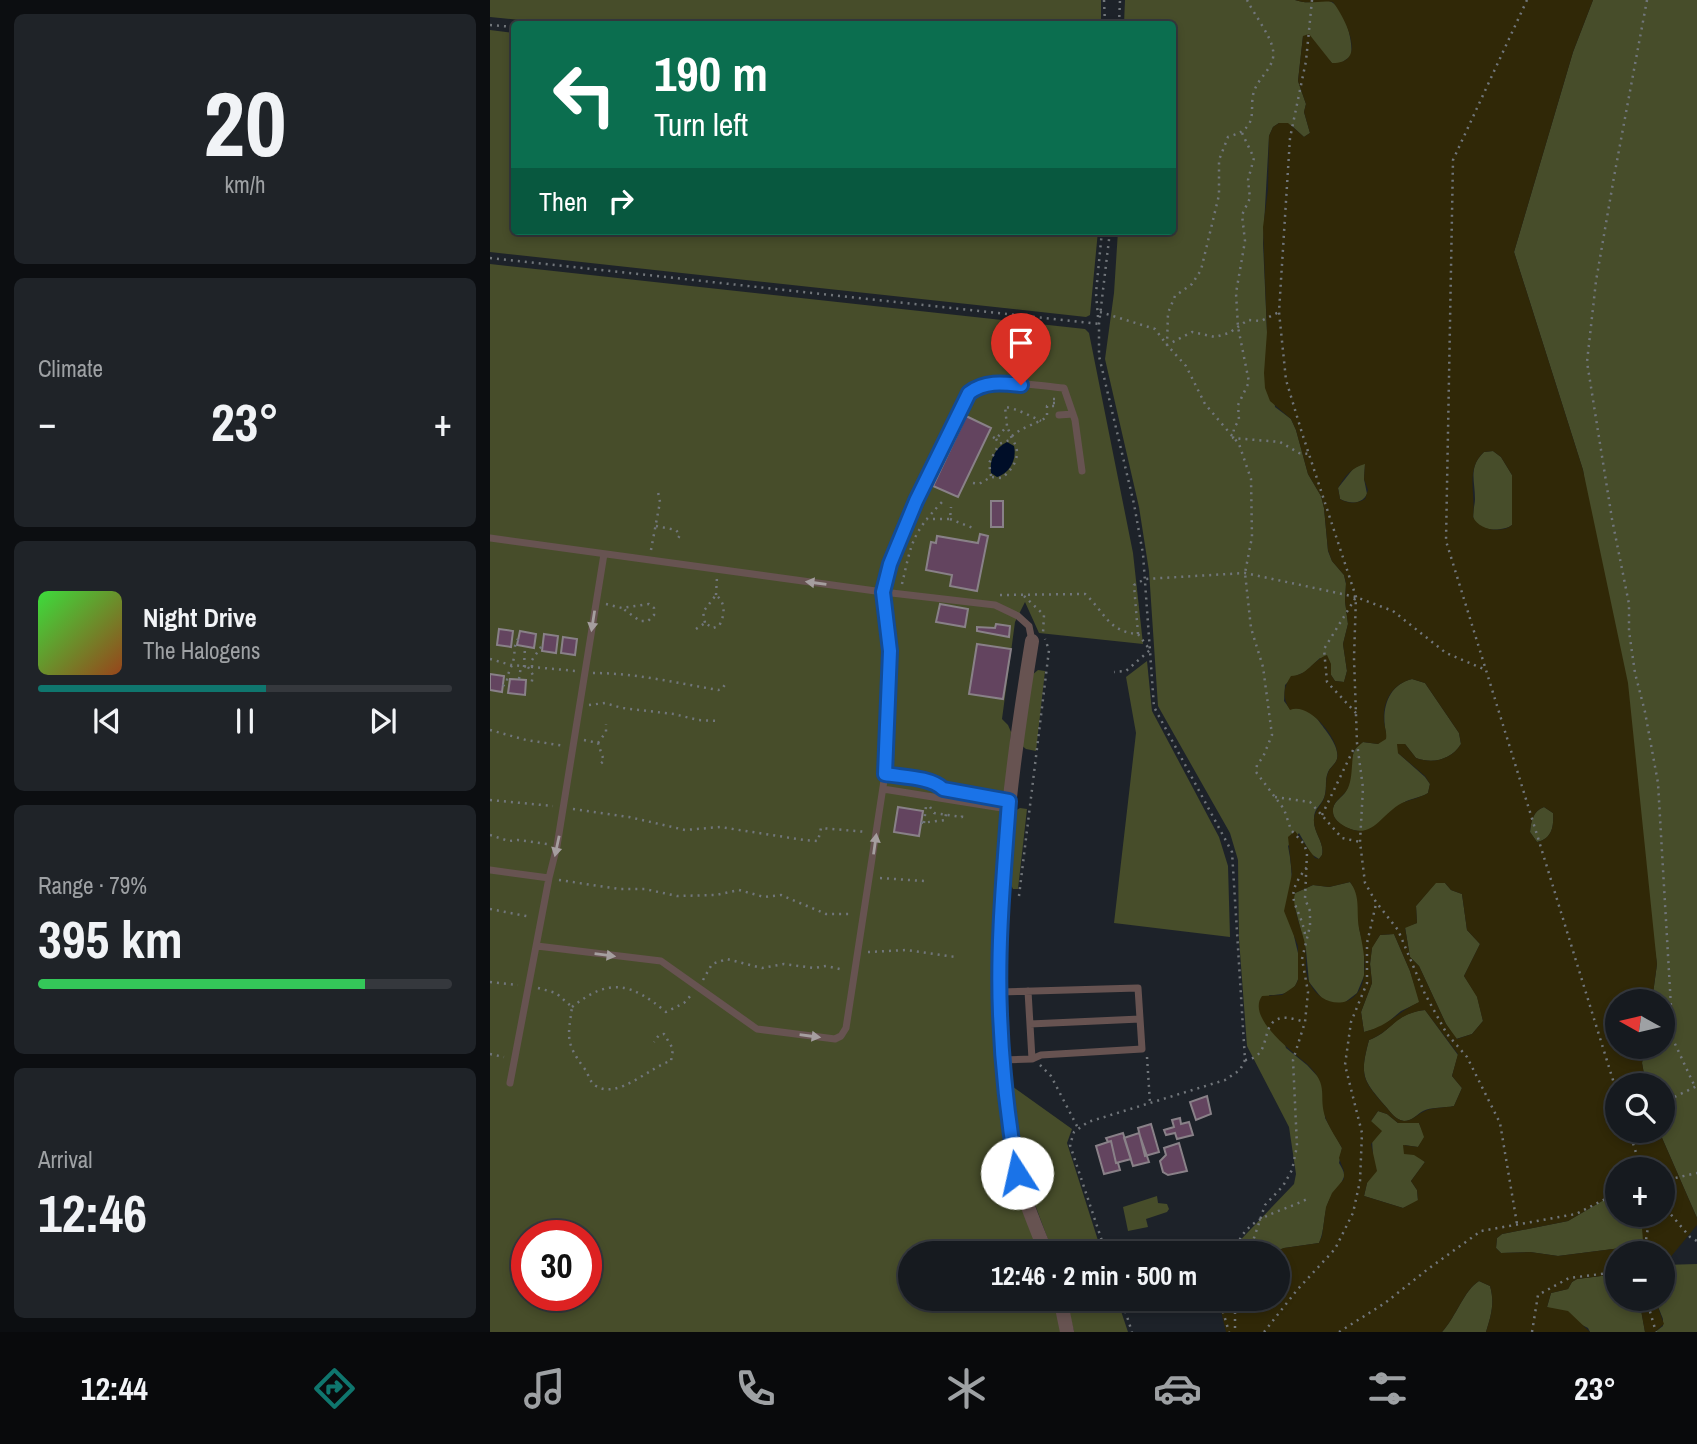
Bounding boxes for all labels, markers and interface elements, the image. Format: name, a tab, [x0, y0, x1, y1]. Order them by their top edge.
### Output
text: 190 m	[654, 40, 768, 106]
icon: left	[539, 49, 630, 140]
text: 20	[204, 62, 287, 184]
text: Turn left	[654, 103, 748, 146]
text: km/h	[225, 169, 265, 200]
icon: right	[602, 182, 640, 220]
text: Then	[539, 184, 588, 219]
pin	[991, 313, 1051, 385]
icon: arrive	[1002, 324, 1040, 362]
text: Climate	[38, 353, 103, 384]
text: 23°	[211, 387, 279, 457]
text: −	[38, 397, 56, 448]
text: +	[434, 397, 452, 448]
one-way arrow	[805, 577, 827, 588]
text: Night Drive	[143, 600, 257, 635]
one-way arrow	[587, 610, 598, 632]
text: The Halogens	[143, 635, 260, 666]
icon: previous	[88, 702, 126, 740]
icon: pause	[226, 702, 264, 740]
icon: next	[364, 702, 402, 740]
one-way arrow	[870, 833, 881, 855]
one-way arrow	[551, 835, 562, 857]
text: Range · 79%	[38, 870, 147, 901]
text: 395 km	[38, 904, 183, 974]
one-way arrow	[594, 949, 616, 960]
north arrow	[1605, 989, 1675, 1059]
map controls	[1605, 989, 1675, 1311]
one-way arrow	[799, 1031, 821, 1042]
button: search	[1605, 1073, 1675, 1143]
position arrow	[980, 1136, 1054, 1210]
text: Arrival	[38, 1144, 93, 1175]
button: +	[1605, 1157, 1675, 1227]
text: 12:46	[38, 1178, 147, 1248]
speed limit sign: 30	[511, 1220, 602, 1311]
button: −	[1605, 1241, 1675, 1311]
text: 12:46 · 2 min · 500 m	[991, 1258, 1197, 1293]
icon: directions	[310, 1364, 359, 1413]
icon: music	[520, 1364, 569, 1413]
icon: phone	[731, 1364, 780, 1413]
icon: climate	[942, 1364, 991, 1413]
icon: car	[1153, 1364, 1202, 1413]
icon: filters	[1363, 1364, 1412, 1413]
text: 12:44	[81, 1367, 148, 1410]
text: 23°	[1574, 1367, 1616, 1410]

